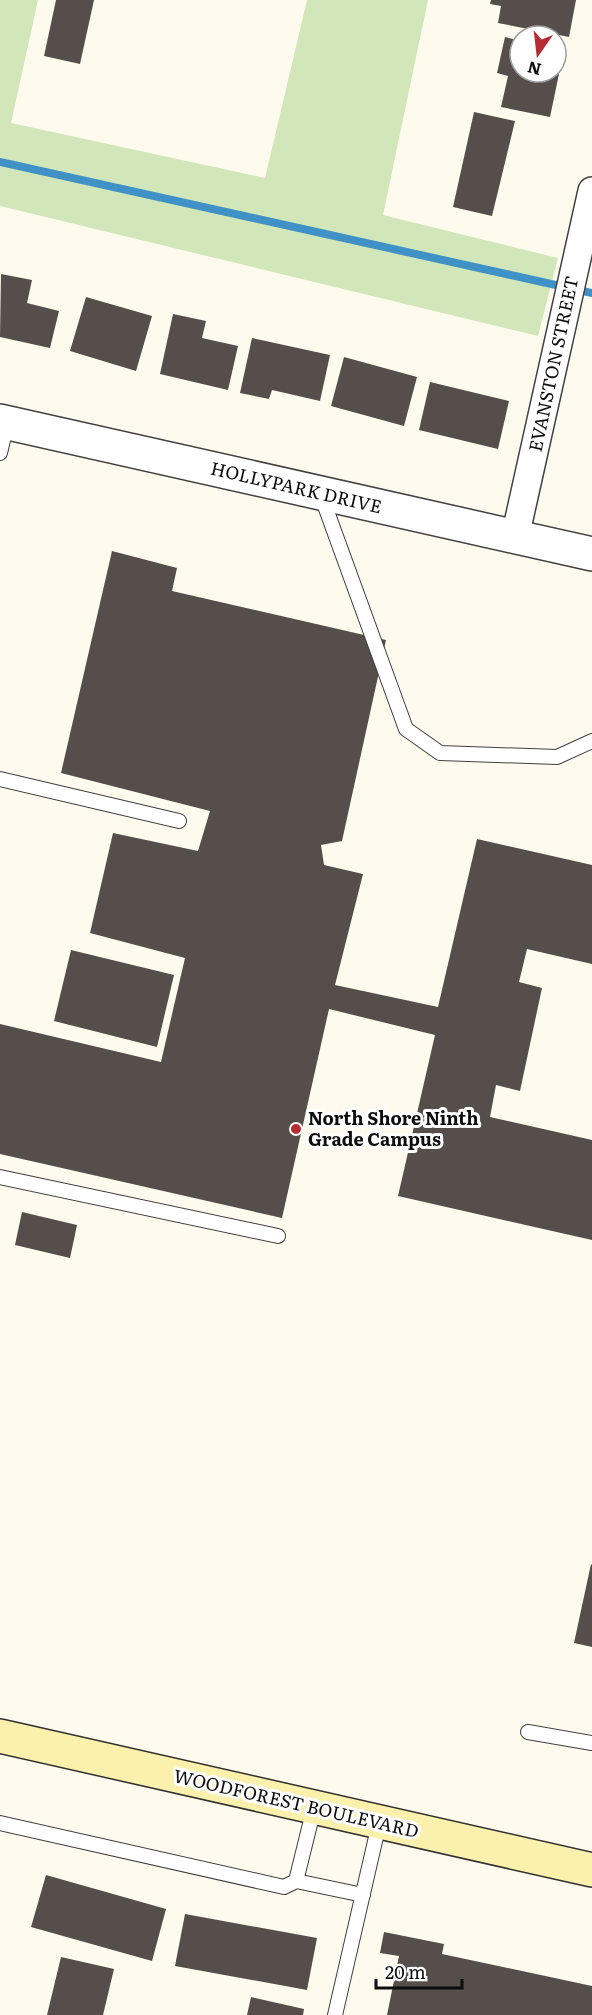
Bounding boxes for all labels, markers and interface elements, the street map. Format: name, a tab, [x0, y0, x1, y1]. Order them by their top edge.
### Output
north arrow	[508, 24, 568, 84]
text: N	[525, 56, 544, 83]
street label: EVANSTON STREET	[521, 273, 584, 454]
street label: HOLLYPARK DRIVE	[208, 454, 385, 519]
place label: North Shore Ninth Grade Campus	[308, 1104, 479, 1152]
marker: North Shore Ninth Grade Campus	[289, 1122, 303, 1136]
street label: WOODFOREST BOULEVARD	[171, 1761, 422, 1844]
scale bar	[376, 1952, 462, 1990]
text: 20 m	[385, 1958, 426, 1985]

